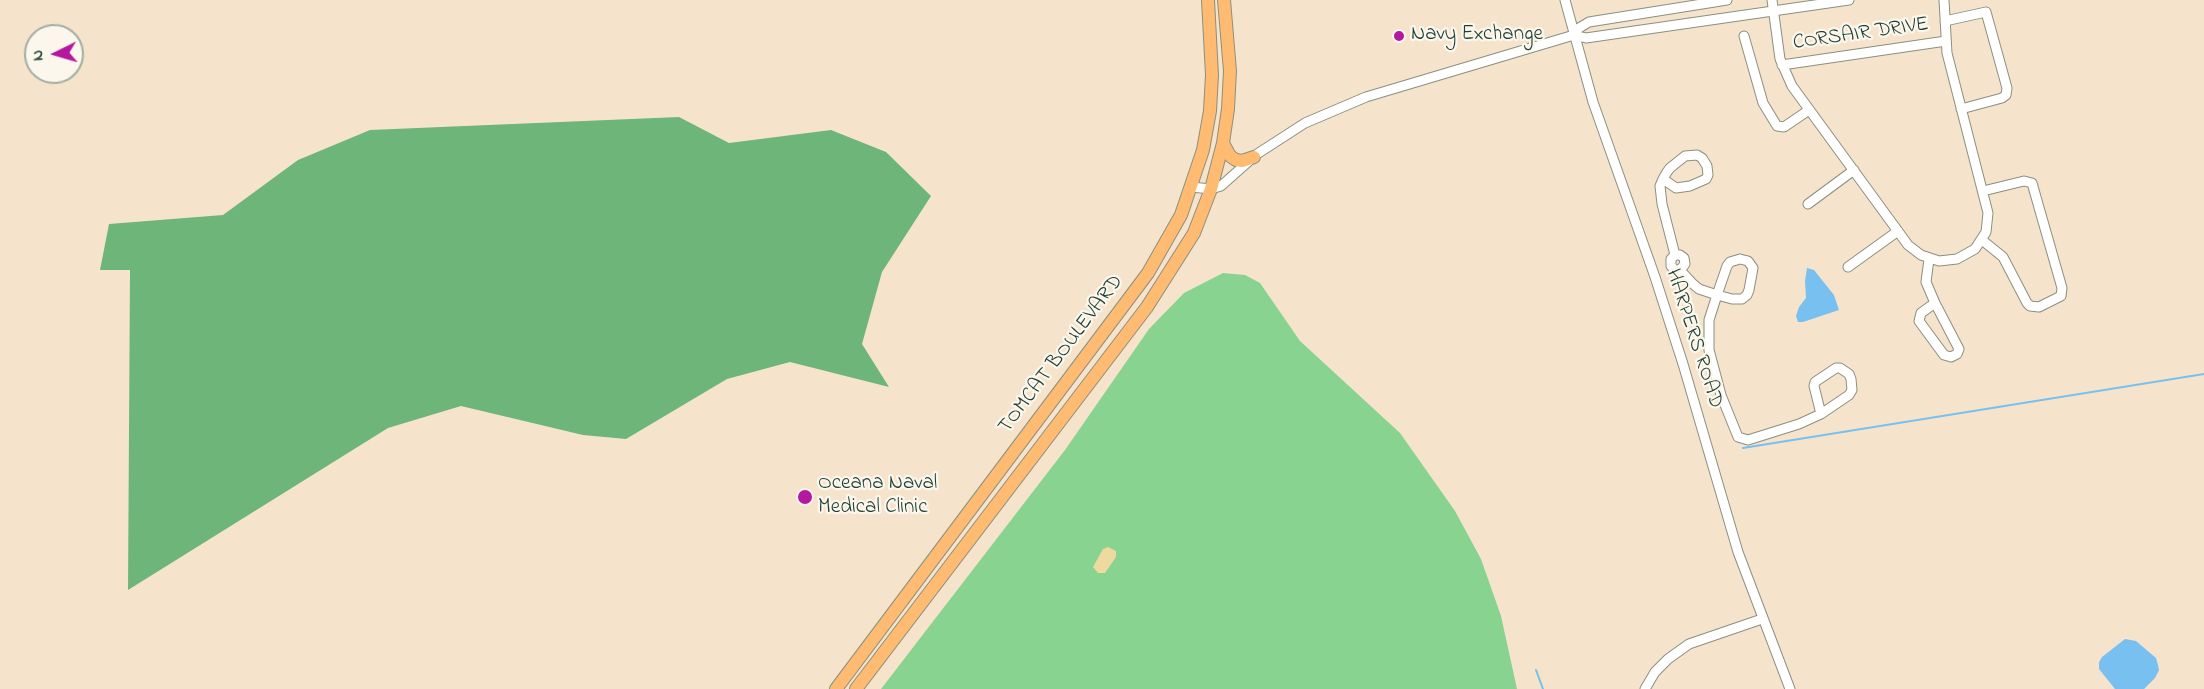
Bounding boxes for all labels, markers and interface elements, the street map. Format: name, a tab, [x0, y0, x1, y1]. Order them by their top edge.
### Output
street label: CORSAIR DRIVE	[1792, 13, 1930, 57]
place label: Navy Exchange	[1411, 23, 1543, 49]
north arrow	[24, 24, 84, 84]
marker: Navy Exchange	[1392, 29, 1406, 43]
text: N	[26, 49, 50, 62]
street label: HARPERS ROAD	[1659, 266, 1727, 412]
street label: TOMCAT BOULEVARD	[994, 271, 1130, 439]
place label: Oceana Naval Medical Clinic	[818, 472, 937, 522]
marker: Oceana Naval Medical Clinic	[796, 488, 814, 506]

